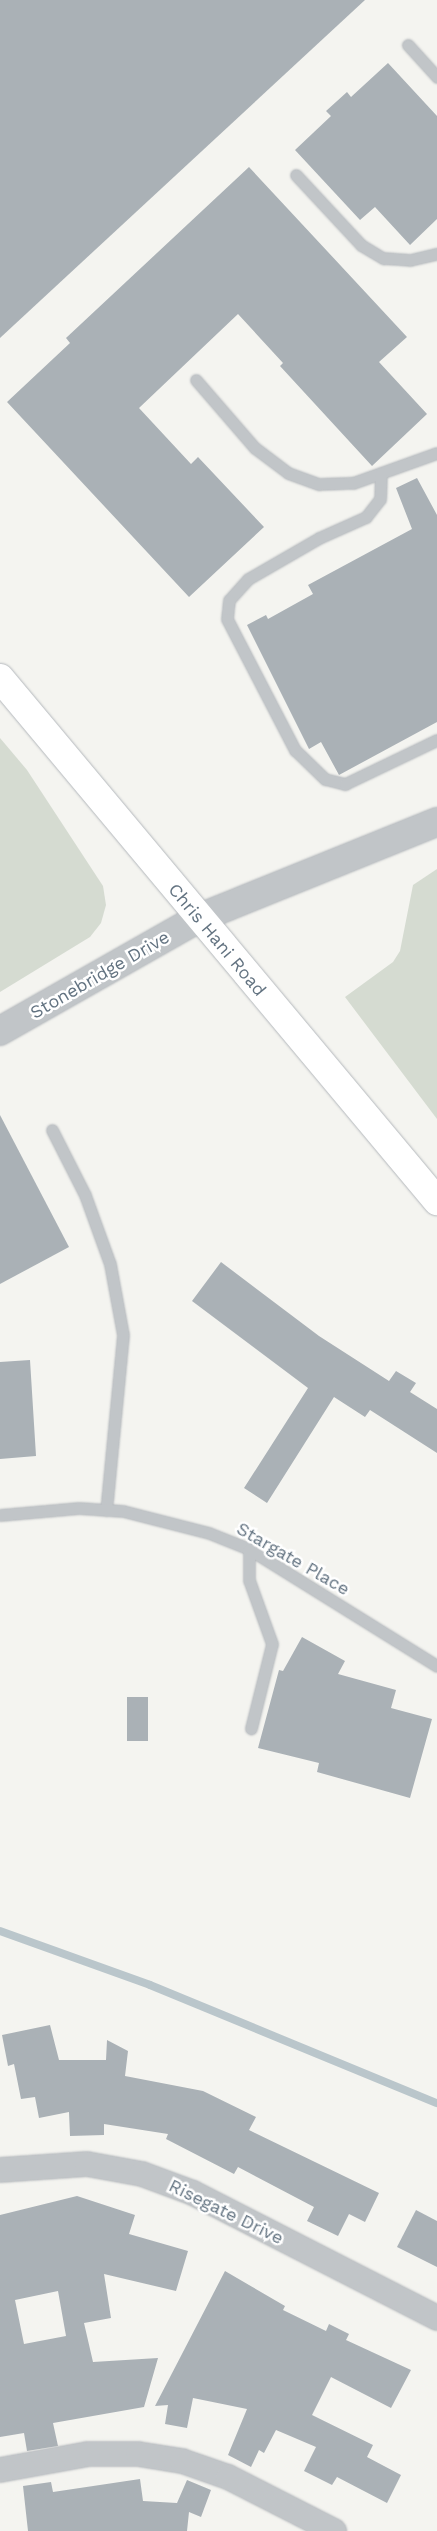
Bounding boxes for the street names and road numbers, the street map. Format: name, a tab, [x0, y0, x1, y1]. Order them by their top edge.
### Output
street label: Chris Hani Road	[164, 879, 270, 1001]
street label: Stonebridge Drive	[27, 926, 173, 1024]
street label: Stargate Place	[233, 1518, 353, 1600]
street label: Risegate Drive	[165, 2175, 287, 2249]

